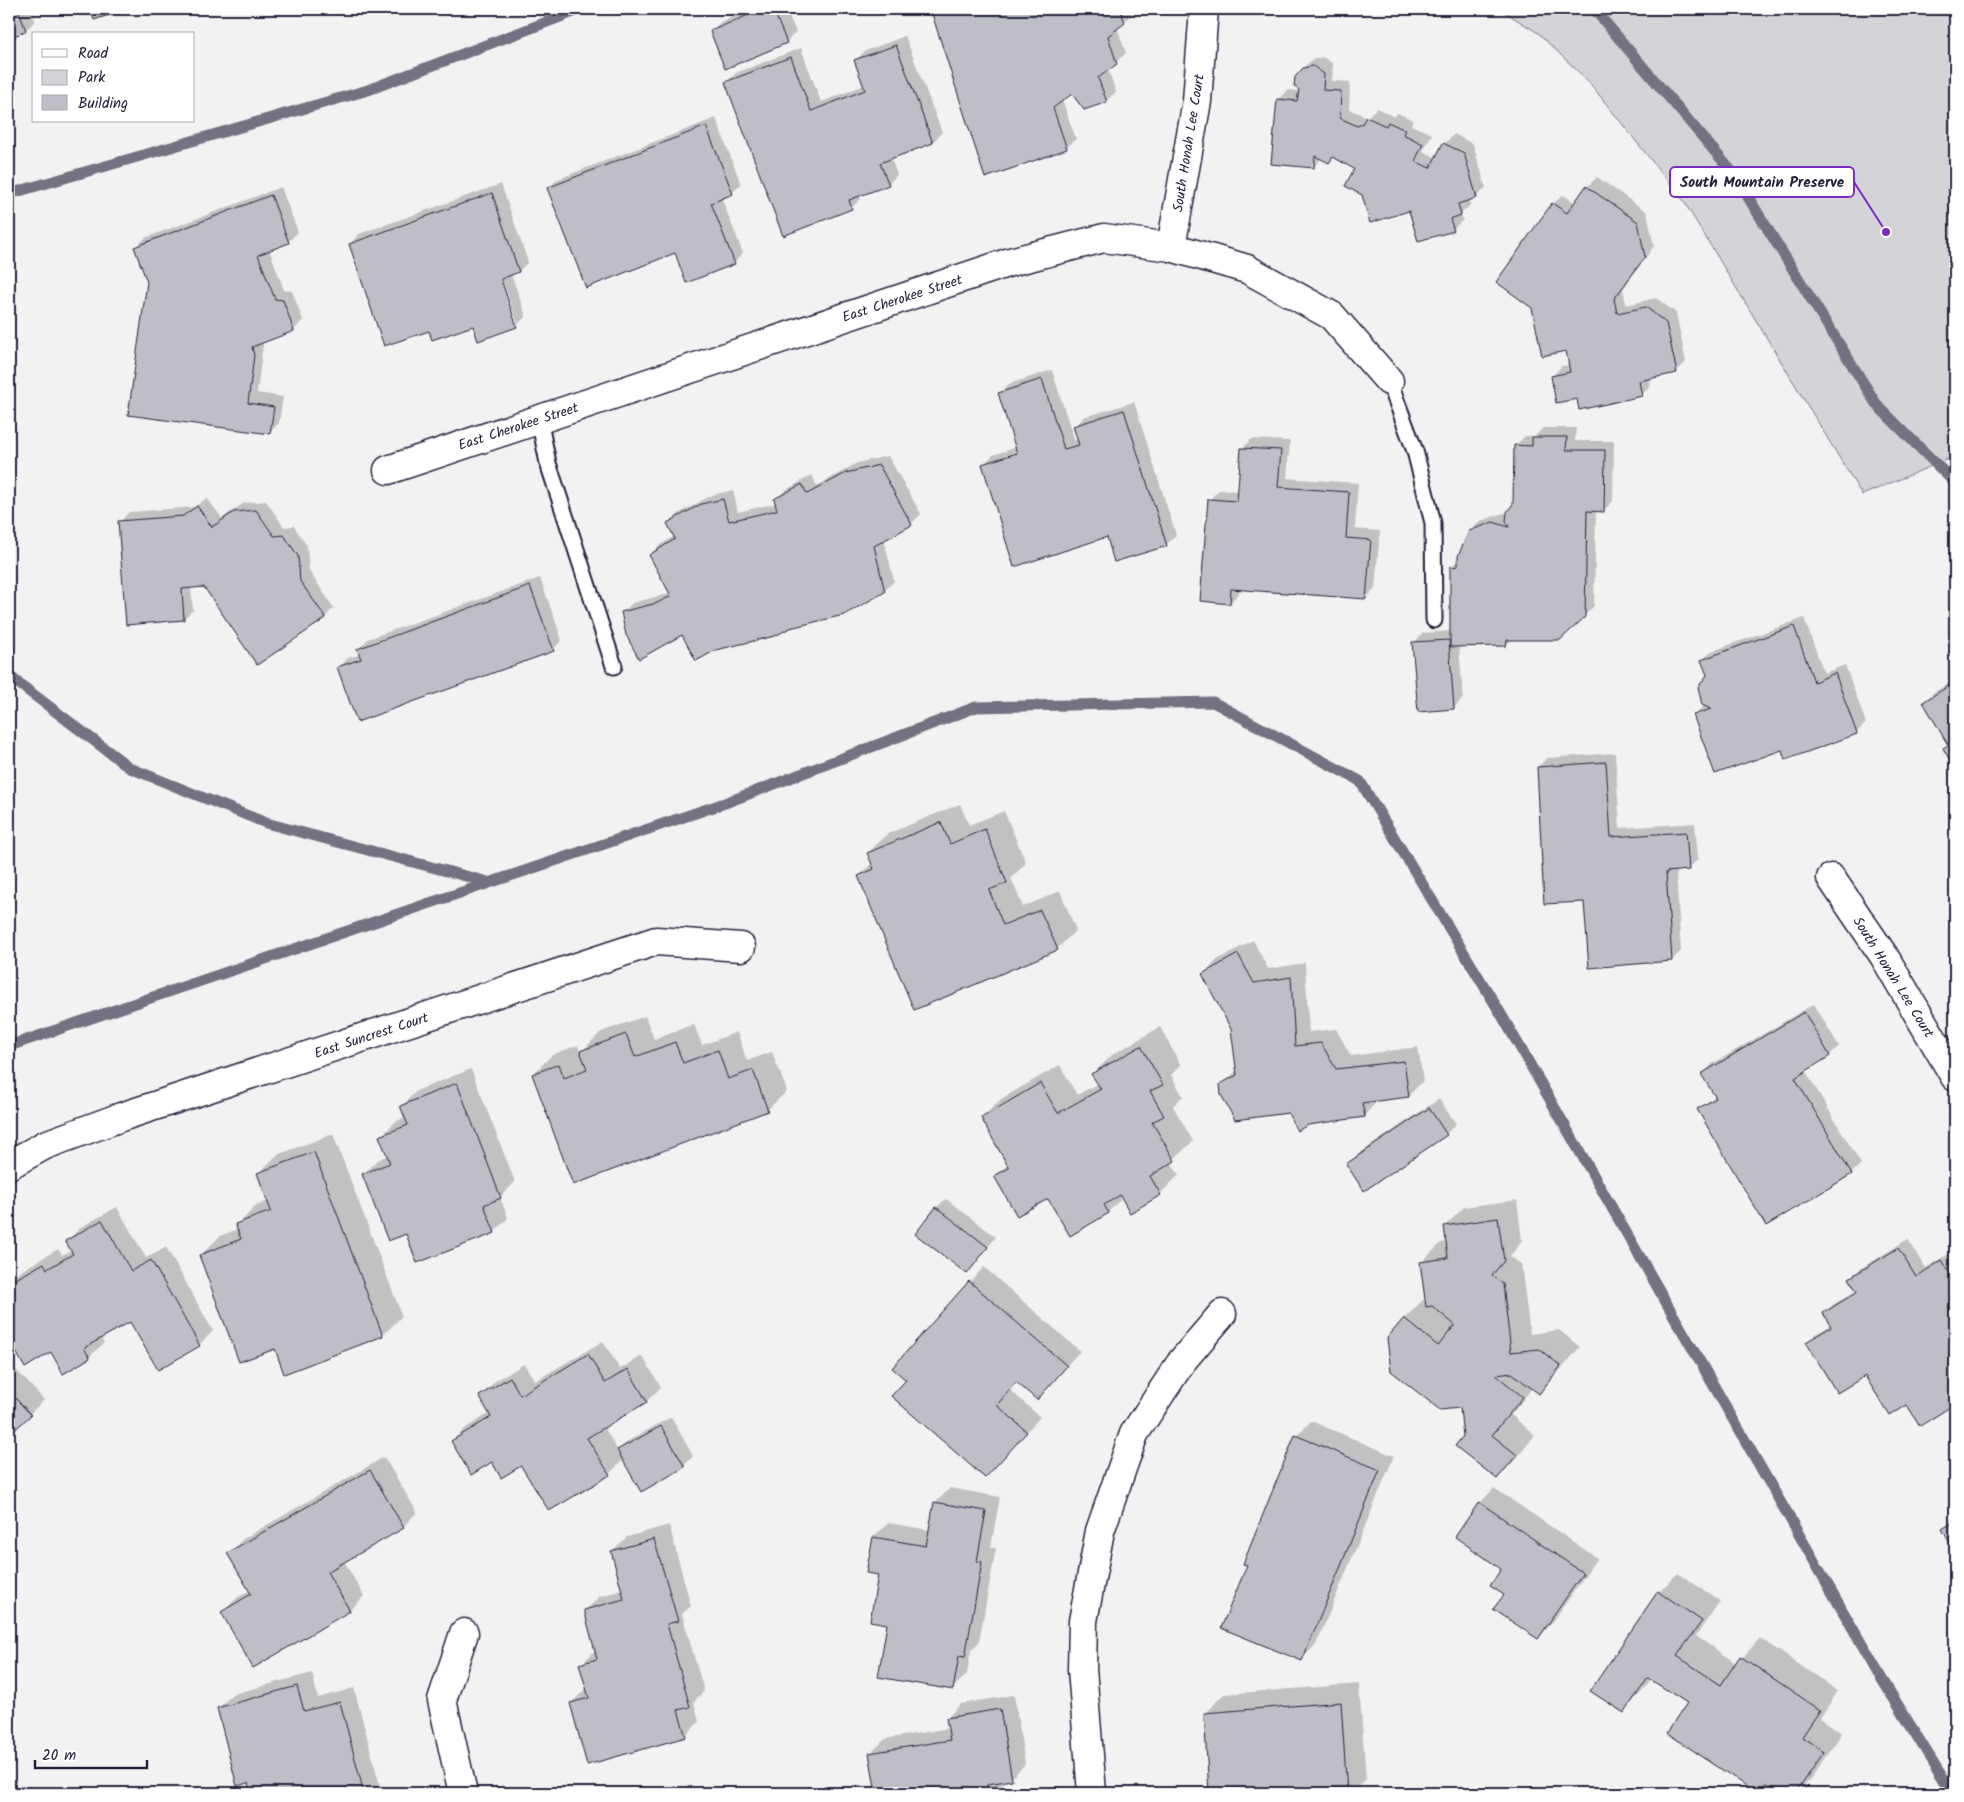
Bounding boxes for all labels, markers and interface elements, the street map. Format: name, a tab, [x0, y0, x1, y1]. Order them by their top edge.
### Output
legend	[32, 32, 195, 122]
text: Road	[78, 42, 109, 66]
text: Park	[78, 66, 106, 90]
street label: South Honah Lee Court	[1167, 72, 1211, 214]
text: Building	[78, 92, 128, 116]
callout: South Mountain Preserve	[1670, 167, 1854, 197]
text: South Mountain Preserve	[1680, 171, 1845, 195]
street label: East Cherokee Street	[839, 269, 966, 329]
street label: East Cherokee Street	[455, 397, 582, 457]
street label: South Honah Lee Court	[1847, 913, 1940, 1043]
street label: East Suncrest Court	[311, 1007, 432, 1065]
scale bar	[35, 1737, 148, 1769]
text: 20 m	[42, 1744, 76, 1768]

